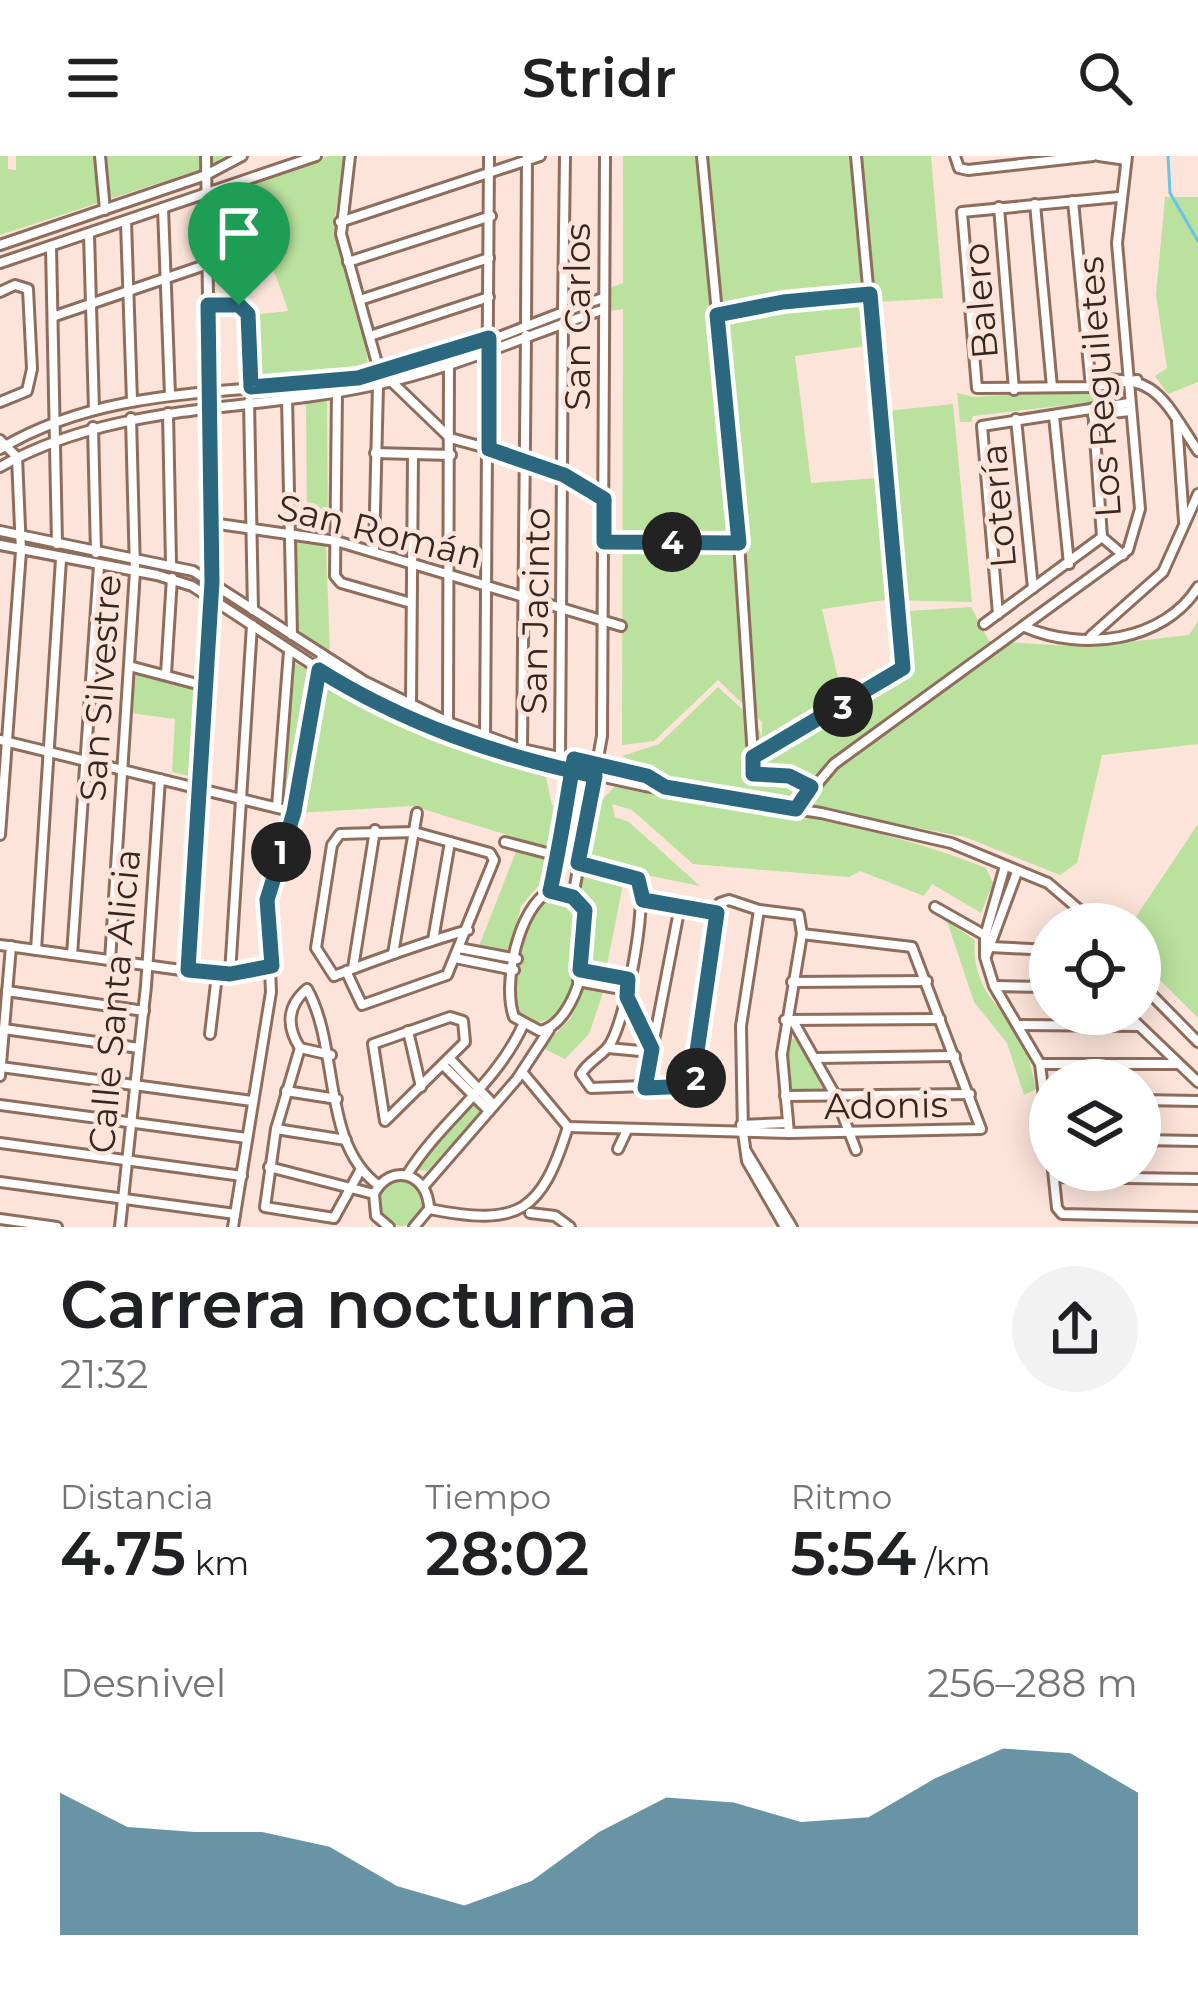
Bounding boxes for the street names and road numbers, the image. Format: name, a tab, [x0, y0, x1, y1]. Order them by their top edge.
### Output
street label: San Carlos	[555, 223, 599, 411]
street label: Balero	[953, 241, 1007, 361]
street label: Los Reguiletes	[1068, 255, 1130, 519]
street label: Lotería	[971, 442, 1025, 570]
street label: San Román	[273, 484, 487, 578]
street label: San Jacinto	[511, 507, 559, 715]
street label: San Silvestre	[70, 573, 130, 803]
street label: Calle Santa Alicia	[79, 847, 149, 1155]
street label: Adonis	[824, 1082, 948, 1128]

